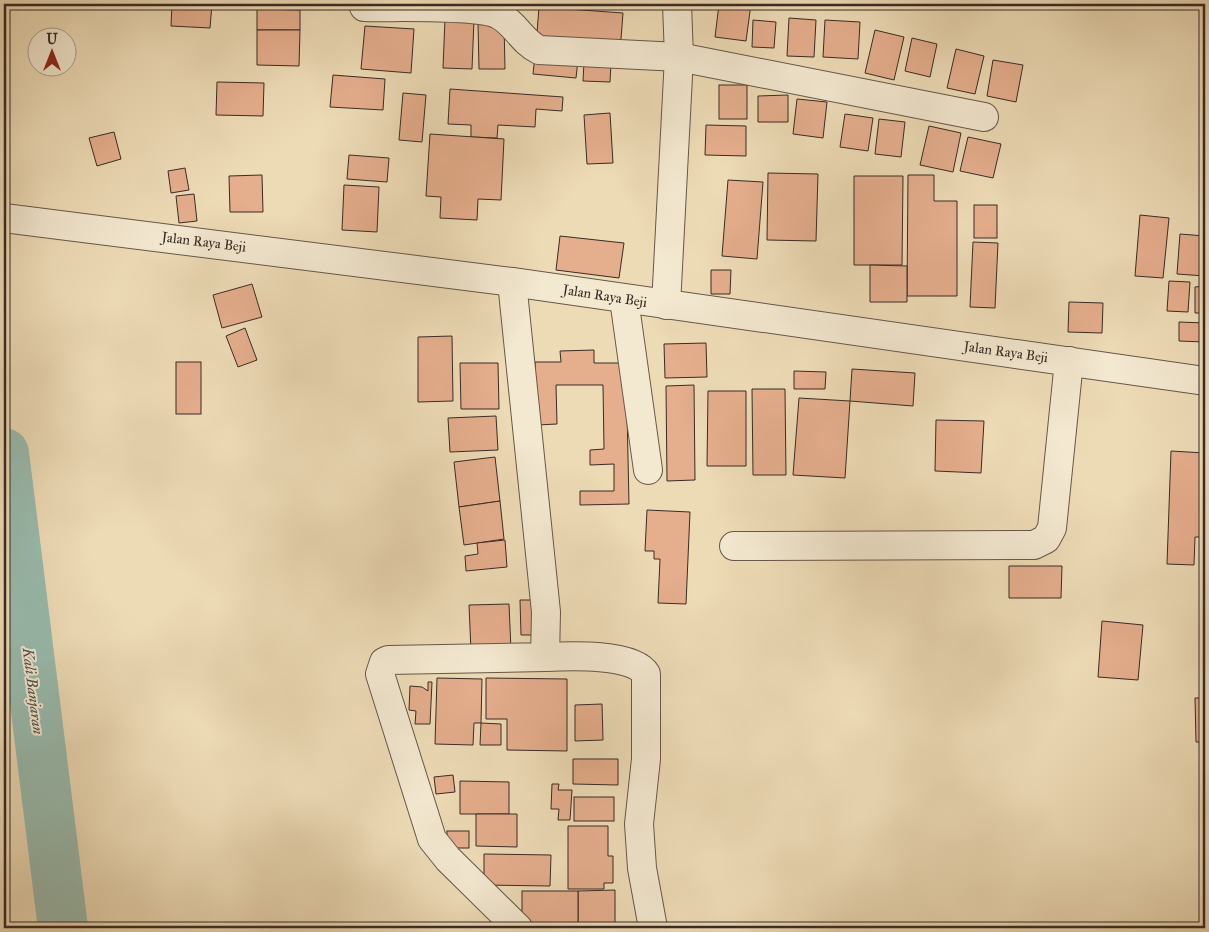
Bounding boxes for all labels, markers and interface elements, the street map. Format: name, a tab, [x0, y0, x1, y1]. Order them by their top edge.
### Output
north arrow	[28, 28, 78, 78]
text: U	[46, 31, 58, 48]
street label: Jalan Raya Beji	[159, 228, 247, 257]
street label: Jalan Raya Beji	[560, 281, 648, 312]
street label: Jalan Raya Beji	[961, 337, 1049, 367]
water label: Kali Banjaran	[19, 646, 47, 735]

